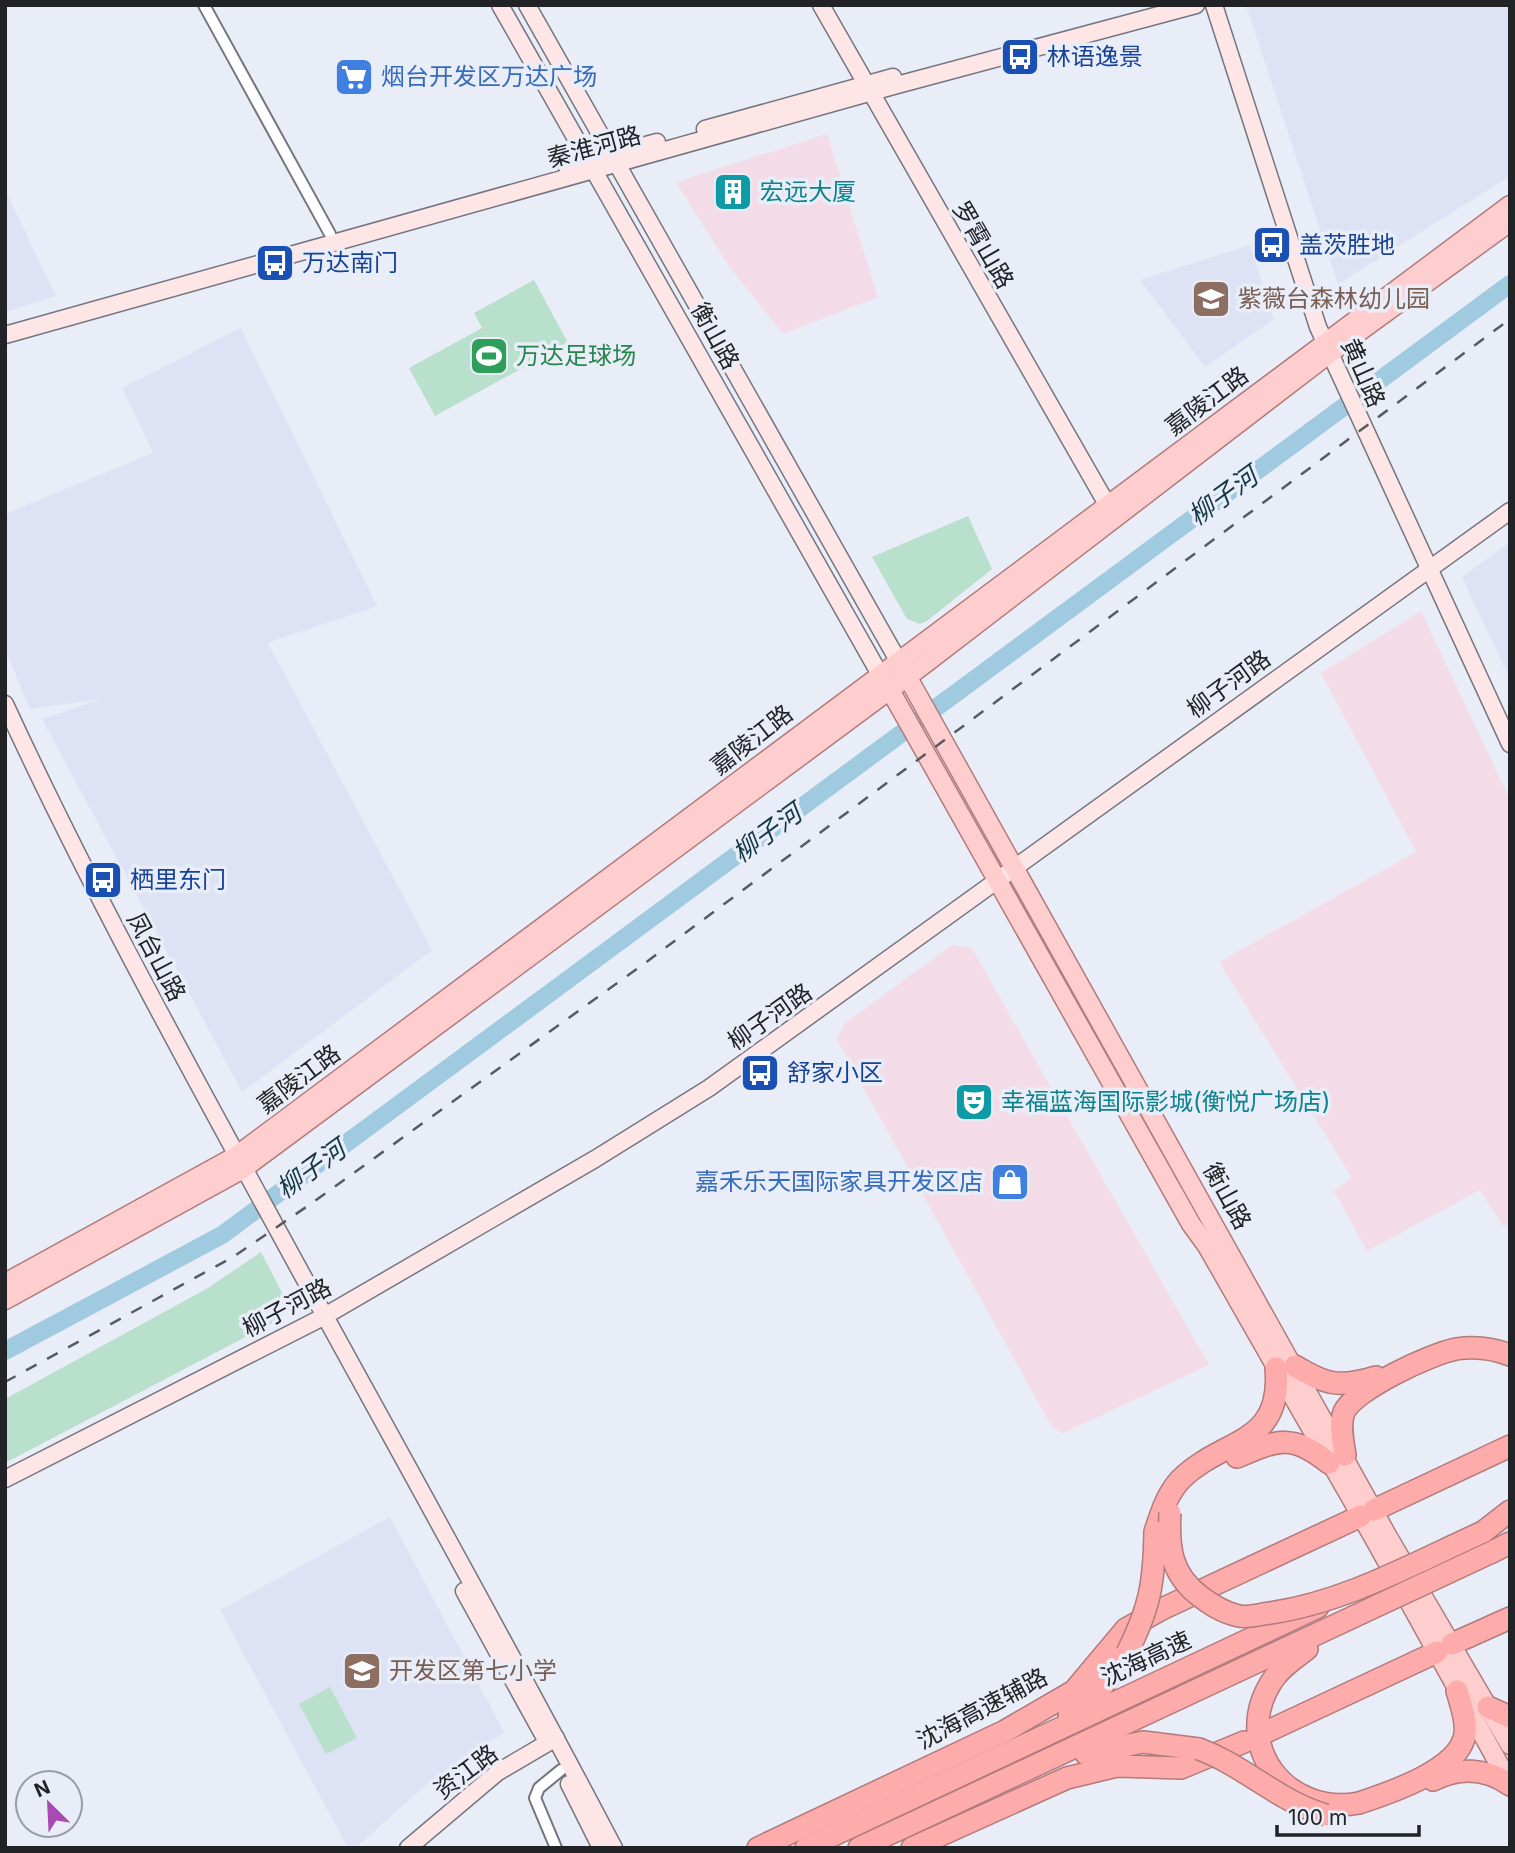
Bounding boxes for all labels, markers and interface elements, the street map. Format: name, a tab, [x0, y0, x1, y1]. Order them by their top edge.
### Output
bus stop icon: 林语逸景	[999, 36, 1041, 78]
place label: 林语逸景	[1047, 42, 1143, 71]
supermarket icon: 烟台开发区万达广场	[333, 56, 375, 98]
place label: 烟台开发区万达广场	[381, 62, 597, 91]
street label: 秦淮河路	[544, 120, 644, 173]
building icon: 宏远大厦	[712, 171, 754, 213]
place label: 宏远大厦	[760, 177, 856, 206]
street label: 罗霄山路	[947, 196, 1020, 294]
bus stop icon: 盖茨胜地	[1251, 224, 1293, 266]
place label: 盖茨胜地	[1299, 230, 1395, 259]
bus stop icon: 万达南门	[254, 242, 296, 284]
place label: 万达南门	[302, 248, 398, 277]
school or university icon: 紫薇台森林幼儿园	[1190, 278, 1232, 320]
place label: 紫薇台森林幼儿园	[1238, 284, 1430, 313]
street label: 衡山路	[685, 297, 746, 374]
street label: 黄山路	[1336, 334, 1391, 412]
sports icon: 万达足球场	[468, 335, 510, 377]
place label: 万达足球场	[516, 341, 636, 370]
street label: 嘉陵江路	[1160, 360, 1254, 441]
water label: 柳子河	[1182, 457, 1267, 531]
street label: 柳子河路	[1181, 644, 1276, 724]
street label: 嘉陵江路	[705, 699, 798, 781]
water label: 柳子河	[726, 794, 811, 868]
bus stop icon: 栖里东门	[82, 859, 124, 901]
place label: 栖里东门	[130, 865, 226, 894]
street label: 凤台山路	[121, 908, 192, 1006]
street label: 柳子河路	[722, 977, 817, 1056]
street label: 嘉陵江路	[252, 1038, 346, 1119]
bus stop icon: 舒家小区	[739, 1052, 781, 1094]
place label: 舒家小区	[787, 1058, 883, 1087]
theatre icon: 幸福蓝海国际影城(衡悦广场店)	[953, 1081, 995, 1123]
place label: 幸福蓝海国际影城(衡悦广场店)	[1001, 1087, 1331, 1116]
water label: 柳子河	[270, 1130, 355, 1204]
street label: 衡山路	[1197, 1157, 1258, 1234]
shop icon: 嘉禾乐天国际家具开发区店	[989, 1161, 1031, 1203]
place label: 嘉禾乐天国际家具开发区店	[695, 1167, 983, 1196]
street label: 柳子河路	[238, 1272, 336, 1343]
street label: 沈海高速	[1096, 1625, 1195, 1692]
school or university icon: 开发区第七小学	[341, 1650, 383, 1692]
place label: 开发区第七小学	[389, 1656, 557, 1685]
street label: 沈海高速辅路	[911, 1662, 1052, 1755]
street label: 资江路	[428, 1738, 503, 1805]
north arrow	[14, 1769, 84, 1839]
text: N	[31, 1775, 54, 1802]
scale bar	[1277, 1794, 1419, 1838]
text: 100 m	[1288, 1805, 1347, 1830]

